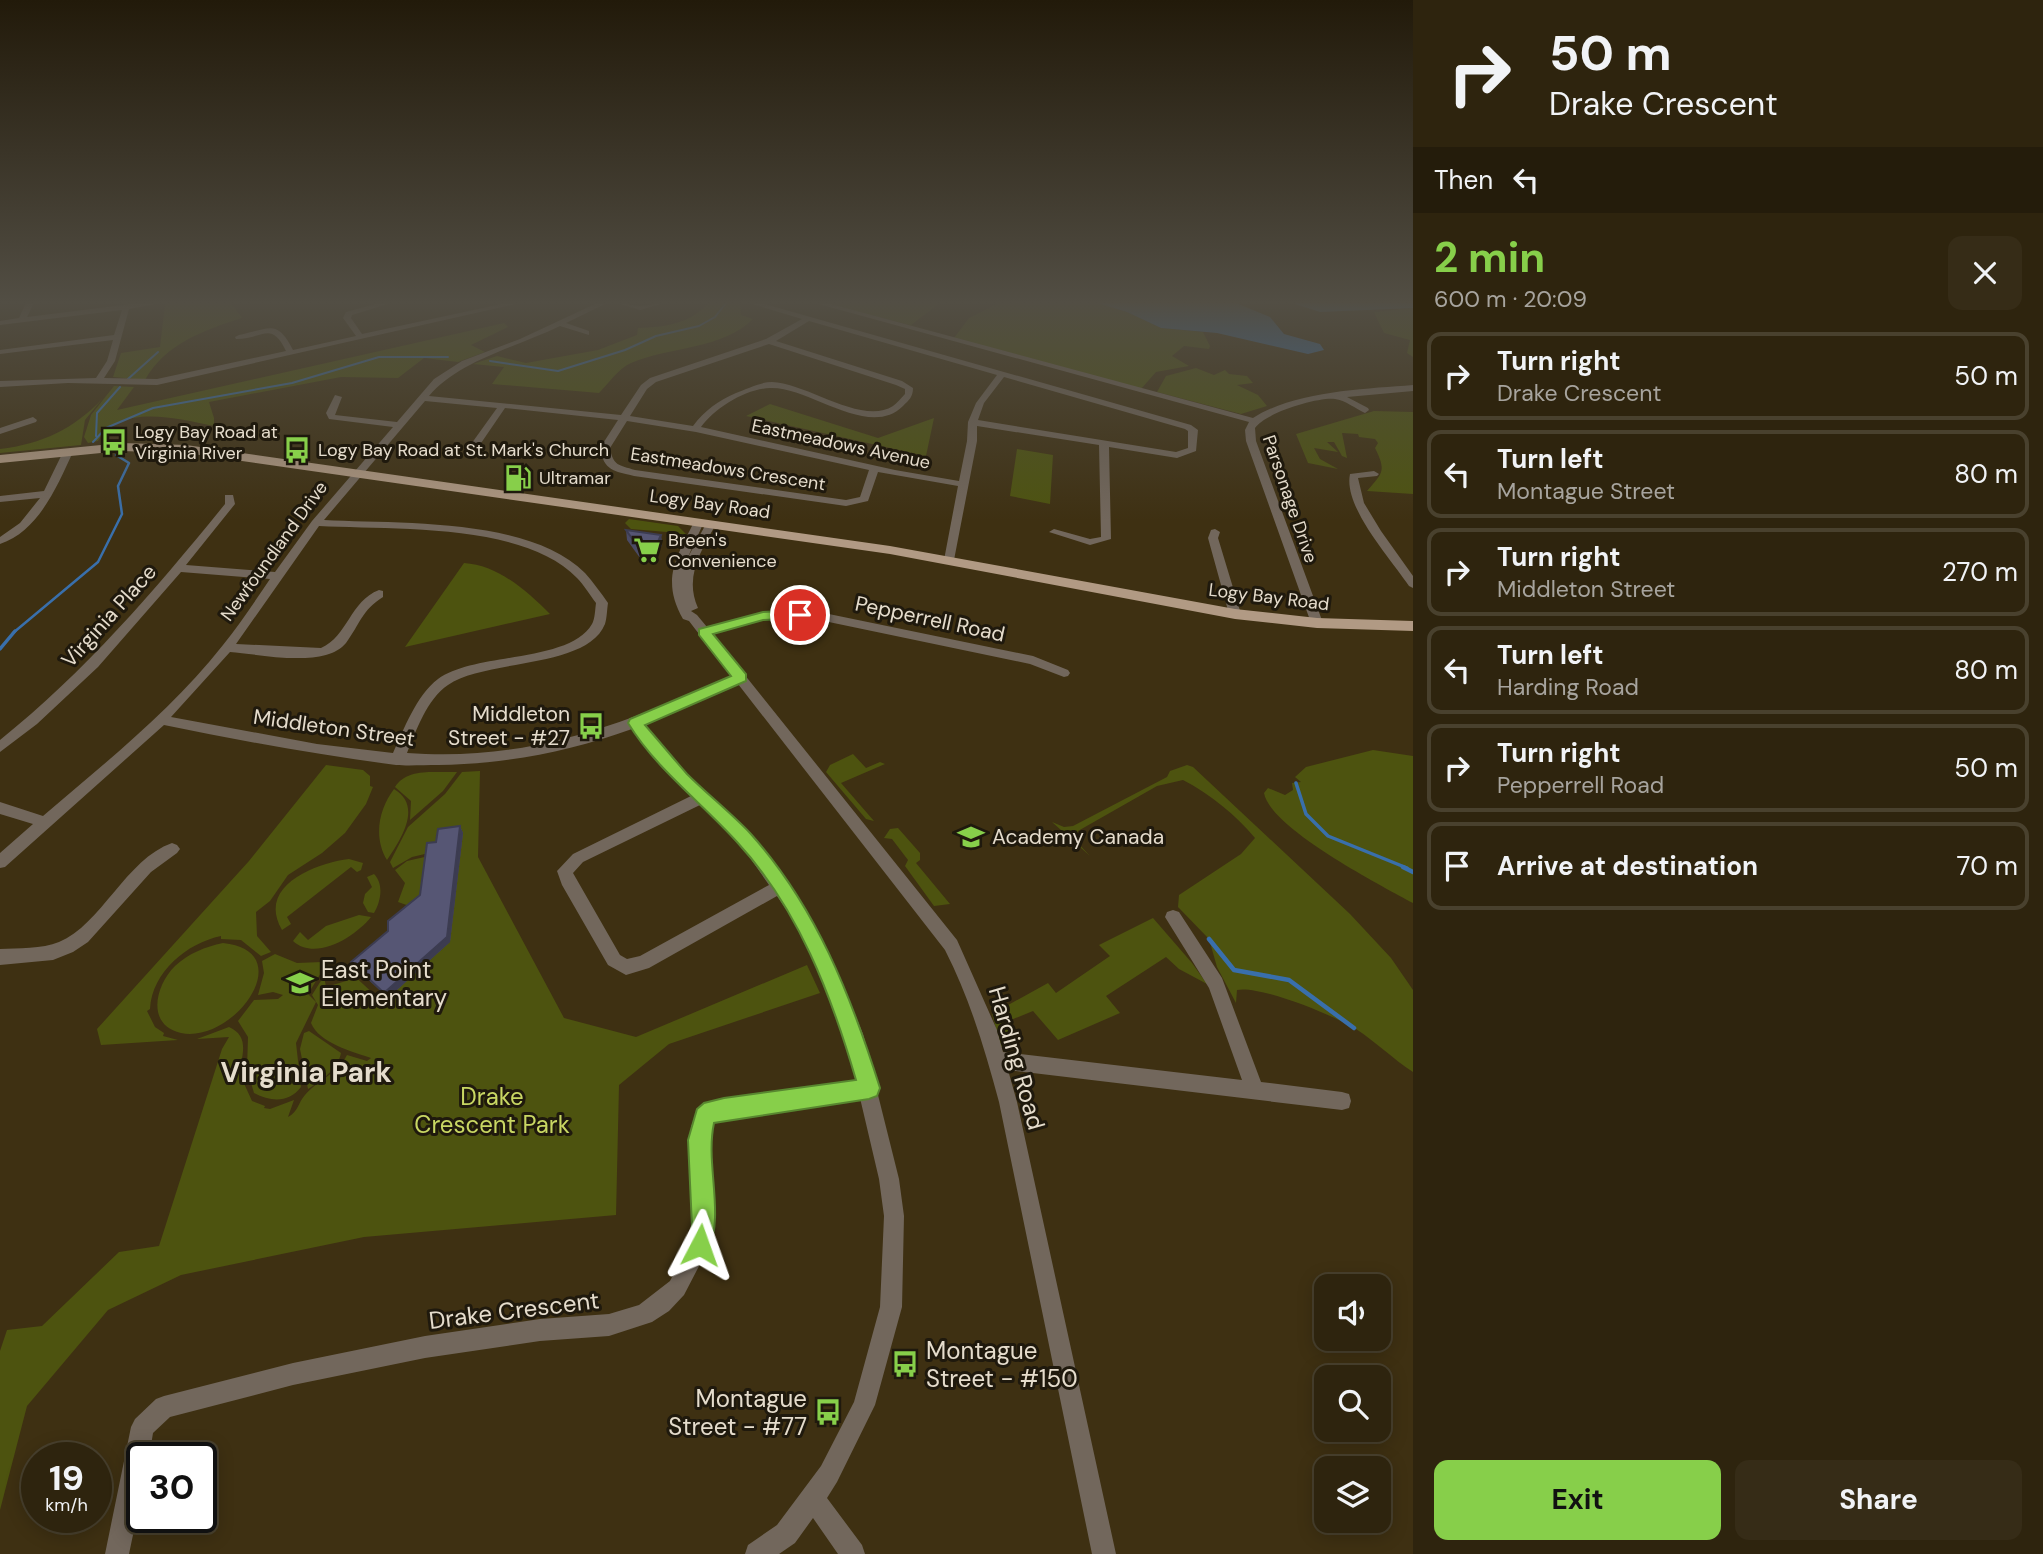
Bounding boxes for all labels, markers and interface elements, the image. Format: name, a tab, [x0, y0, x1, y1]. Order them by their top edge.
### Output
text: 50 m	[1549, 21, 1672, 85]
icon: right	[1434, 28, 1525, 119]
text: Drake Crescent	[1549, 83, 1778, 125]
icon: left	[1507, 161, 1545, 199]
text: Then	[1434, 163, 1493, 197]
text: 2 min	[1434, 230, 1545, 285]
button: close	[1948, 236, 2022, 310]
text: 600 m · 20:09	[1434, 284, 1587, 314]
text: Turn right	[1497, 344, 1621, 378]
icon: right	[1438, 357, 1476, 395]
text: 50 m	[1954, 359, 2018, 393]
text: Drake Crescent	[1497, 378, 1661, 408]
street label: Eastmeadows Avenue	[749, 413, 933, 475]
place label: Logy Bay Road at Virginia River	[135, 420, 278, 465]
bus stop icon: Logy Bay Road at Virginia River	[99, 427, 129, 457]
street label: Parsonage Drive	[1257, 432, 1323, 566]
bus stop icon: Logy Bay Road at St. Mark's Church	[282, 435, 312, 465]
place label: Logy Bay Road at St. Mark's Church	[318, 438, 609, 462]
street label: Eastmeadows Crescent	[629, 442, 827, 496]
text: Turn left	[1497, 442, 1604, 476]
icon: left	[1438, 455, 1476, 493]
text: 80 m	[1954, 457, 2018, 491]
fuel station icon: Ultramar	[503, 463, 533, 493]
place label: Ultramar	[539, 466, 611, 490]
street label: Newfoundland Drive	[215, 476, 333, 626]
text: Montague Street	[1497, 476, 1675, 506]
street label: Logy Bay Road	[648, 484, 772, 524]
place label: Breen's Convenience	[668, 528, 777, 573]
supermarket icon: Breen's Convenience	[632, 535, 662, 565]
text: Turn right	[1497, 540, 1621, 574]
icon: right	[1438, 553, 1476, 591]
text: 270 m	[1942, 555, 2018, 589]
street label: Virginia Place	[55, 558, 163, 674]
text: Middleton Street	[1497, 574, 1675, 604]
street label: Logy Bay Road	[1207, 578, 1331, 616]
pin	[770, 585, 830, 645]
street label: Pepperrell Road	[852, 589, 1008, 649]
icon: arrive	[781, 596, 819, 634]
text: Turn left	[1497, 638, 1604, 672]
icon: left	[1438, 651, 1476, 689]
text: 80 m	[1954, 653, 2018, 687]
text: Harding Road	[1497, 672, 1639, 702]
place label: Middleton Street - #27	[448, 700, 570, 752]
street label: Middleton Street	[251, 703, 417, 753]
bus stop icon: Middleton Street - #27	[576, 711, 606, 741]
text: Turn right	[1497, 736, 1621, 770]
icon: right	[1438, 749, 1476, 787]
text: 50 m	[1954, 751, 2018, 785]
text: Pepperrell Road	[1497, 770, 1664, 800]
school or university icon: Academy Canada	[956, 822, 986, 852]
place label: Academy Canada	[992, 823, 1164, 851]
icon: arrive	[1438, 847, 1476, 885]
text: Arrive at destination	[1497, 849, 1758, 883]
text: 70 m	[1957, 849, 2018, 883]
place label: East Point Elementary	[321, 954, 447, 1013]
school or university icon: East Point Elementary	[285, 968, 315, 998]
street label: Harding Road	[982, 983, 1052, 1133]
district label: Virginia Park	[220, 1054, 392, 1091]
park label: Drake Crescent Park	[414, 1081, 570, 1140]
position arrow	[663, 1208, 737, 1282]
map controls	[1314, 1274, 1391, 1533]
button: sound	[1314, 1274, 1391, 1351]
street label: Drake Crescent	[427, 1284, 601, 1336]
place label: Montague Street - #150	[926, 1335, 1078, 1394]
bus stop icon: Montague Street - #150	[890, 1349, 920, 1379]
button: search	[1314, 1365, 1391, 1442]
place label: Montague Street - #77	[668, 1383, 807, 1442]
bus stop icon: Montague Street - #77	[813, 1397, 843, 1427]
speed limit sign: 30	[126, 1442, 217, 1533]
text: 19	[49, 1455, 84, 1501]
button: layers	[1314, 1456, 1391, 1533]
button: Exit	[1434, 1460, 1721, 1540]
button: Share	[1735, 1460, 2022, 1540]
text: km/h	[45, 1493, 88, 1517]

